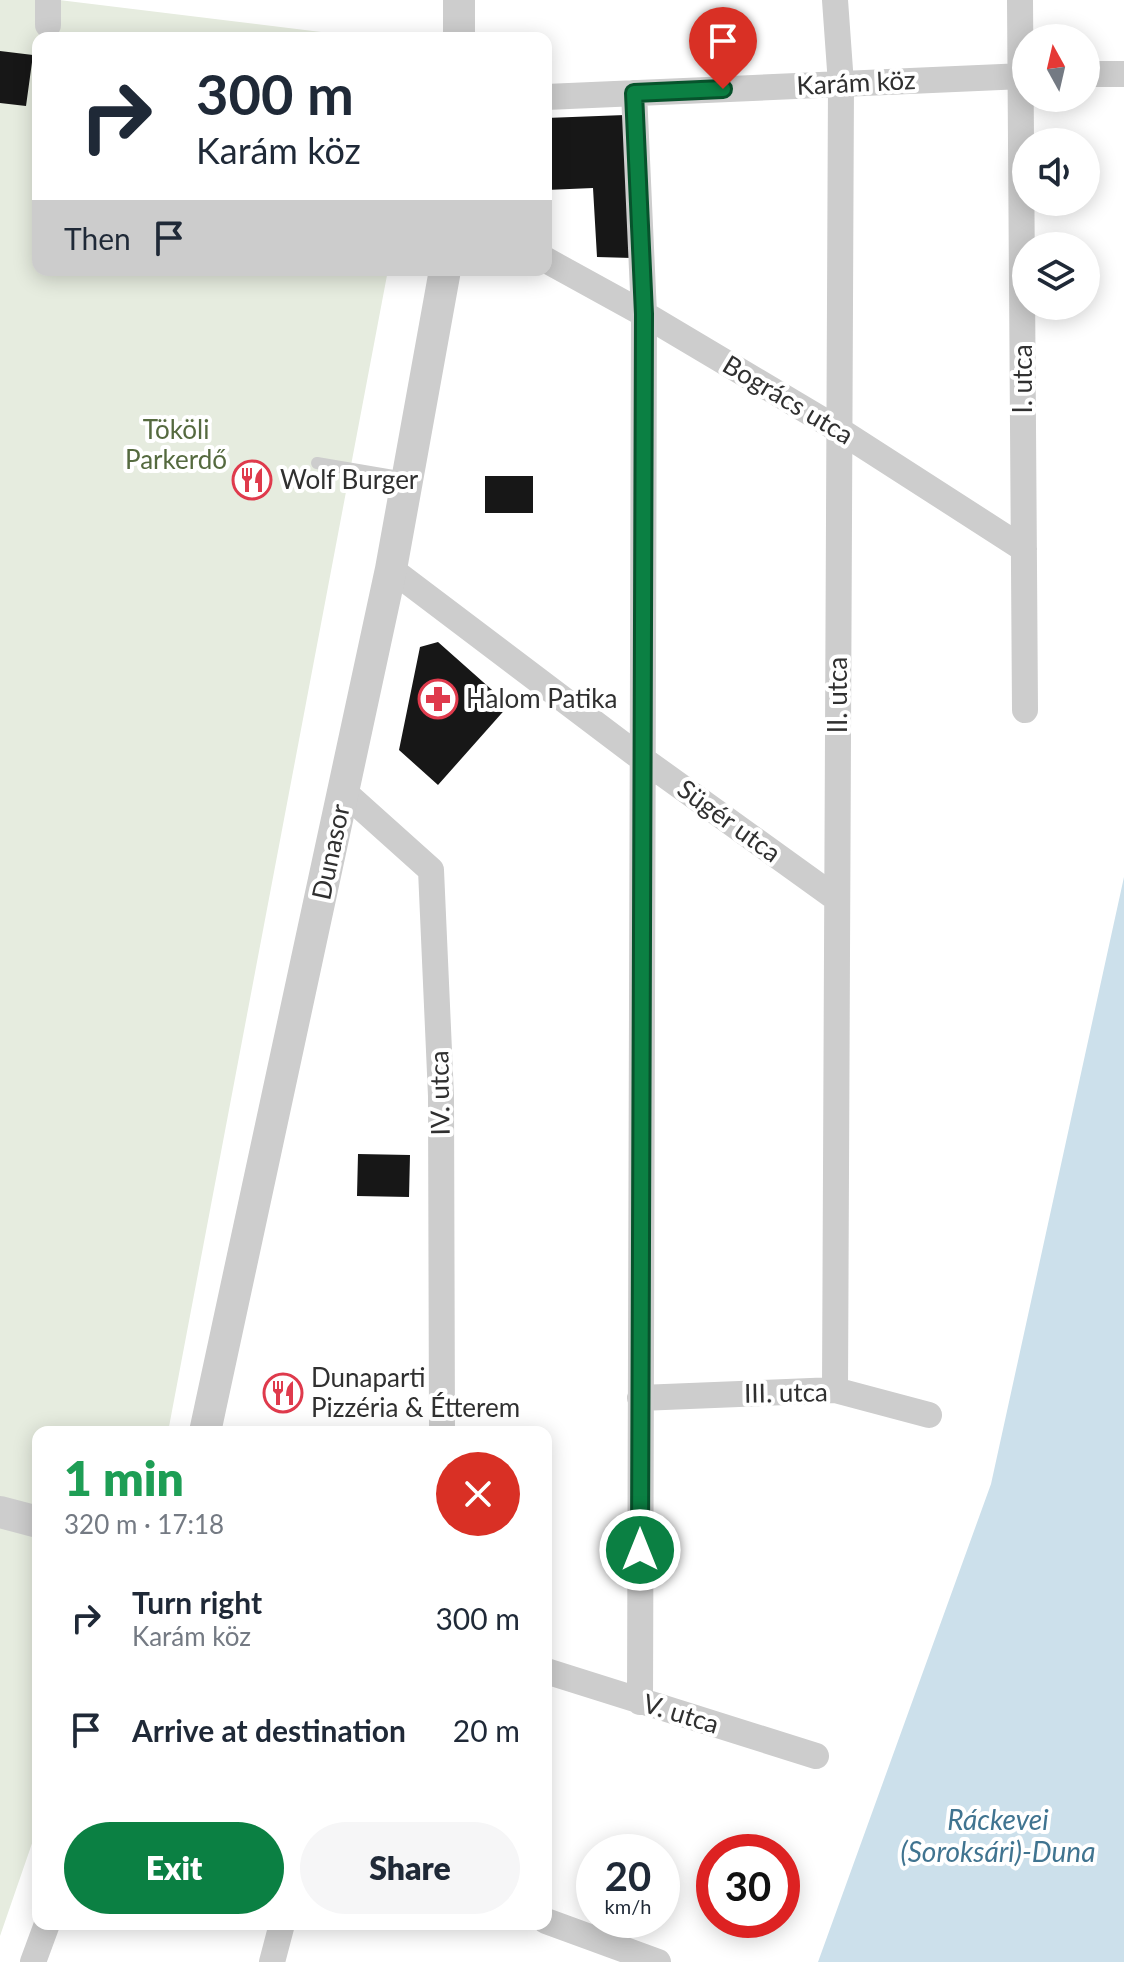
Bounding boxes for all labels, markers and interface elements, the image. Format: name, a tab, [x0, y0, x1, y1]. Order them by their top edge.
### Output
pin	[689, 7, 757, 89]
icon: arrive	[701, 19, 745, 63]
north arrow	[1012, 24, 1100, 112]
map controls	[1012, 24, 1100, 320]
text: 300 m	[196, 60, 354, 127]
street label: Karám köz	[796, 63, 916, 101]
icon: right	[64, 64, 168, 168]
text: Karám köz	[196, 128, 361, 172]
button: sound	[1012, 128, 1100, 216]
icon: arrive	[147, 216, 191, 260]
text: Then	[64, 220, 131, 256]
button: layers	[1012, 232, 1100, 320]
street label: I. utca	[1006, 344, 1038, 414]
street label: Bogrács utca	[718, 348, 860, 451]
park label: Tököli Parkerdő	[125, 413, 227, 475]
restaurant icon: Wolf Burger	[231, 459, 273, 501]
place label: Wolf Burger	[280, 463, 419, 495]
street label: II. utca	[821, 657, 853, 733]
pharmacy icon: Halom Patika	[417, 678, 459, 720]
place label: Halom Patika	[466, 682, 617, 714]
street label: Sügér utca	[672, 772, 788, 868]
street label: Dunasor	[304, 801, 356, 903]
street label: IV. utca	[422, 1050, 456, 1136]
place label: Dunaparti Pizzéria & Étterem	[311, 1361, 520, 1423]
restaurant icon: Dunaparti Pizzéria & Étterem	[262, 1372, 304, 1414]
street label: III. utca	[744, 1375, 828, 1409]
text: 1 min	[64, 1449, 184, 1506]
button: close	[436, 1452, 520, 1536]
text: 320 m · 17:18	[64, 1508, 224, 1540]
position arrow	[598, 1508, 682, 1592]
text: Turn right	[132, 1584, 262, 1620]
icon: right	[64, 1596, 108, 1640]
text: 300 m	[435, 1600, 520, 1636]
text: Karám köz	[132, 1620, 251, 1652]
street label: V. utca	[640, 1686, 723, 1740]
icon: arrive	[64, 1708, 108, 1752]
text: Arrive at destination	[132, 1712, 406, 1748]
text: 20 m	[453, 1712, 520, 1748]
water label: Ráckevei (Soroksári)-Duna	[900, 1802, 1096, 1868]
button: Exit	[64, 1822, 284, 1914]
button: Share	[300, 1822, 520, 1914]
speed limit sign: 30	[696, 1834, 800, 1938]
text: 20	[605, 1852, 651, 1900]
text: km/h	[605, 1894, 651, 1918]

